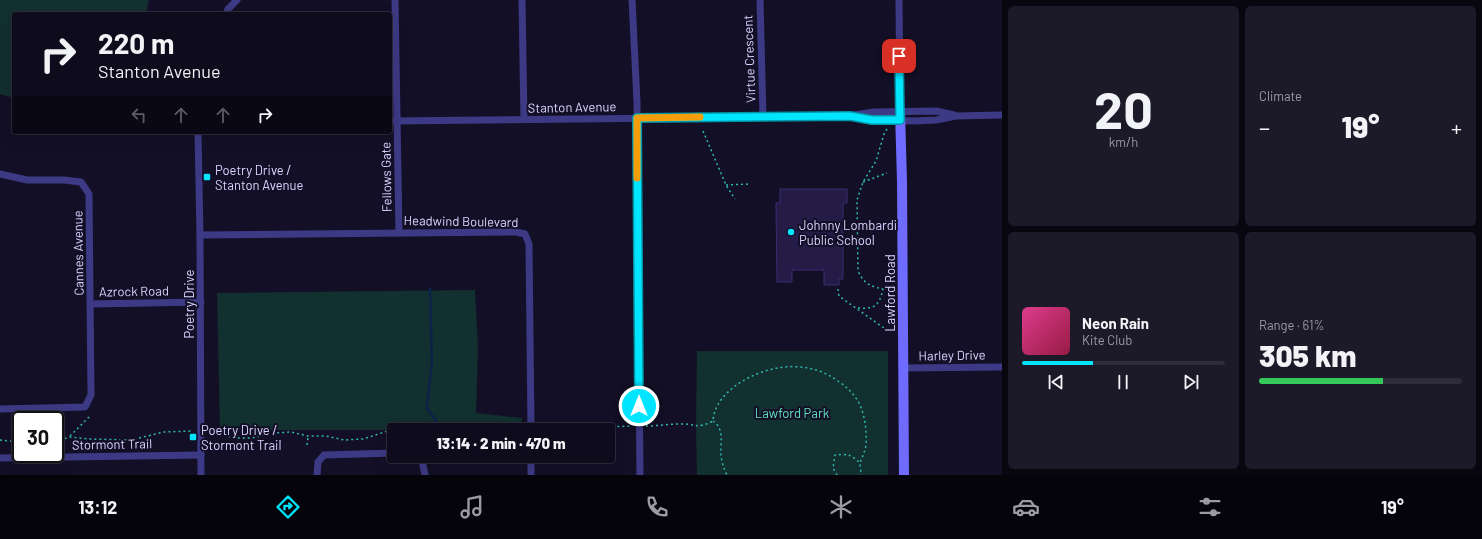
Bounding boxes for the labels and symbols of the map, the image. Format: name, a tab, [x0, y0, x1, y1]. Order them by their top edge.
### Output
street label: Virtue Crescent	[739, 15, 759, 103]
pin	[882, 39, 916, 73]
street label: Stanton Avenue	[528, 98, 616, 116]
street label: Fellows Gate	[377, 142, 395, 212]
place label: Poetry Drive / Stanton Avenue	[215, 162, 304, 193]
marker: Poetry Drive / Stanton Avenue	[202, 172, 212, 182]
street label: Cannes Avenue	[69, 210, 87, 296]
street label: Headwind Boulevard	[403, 212, 519, 230]
place label: Johnny Lombardi Public School	[799, 217, 897, 248]
marker: Johnny Lombardi Public School	[786, 227, 796, 237]
street label: Lawford Road	[882, 254, 898, 332]
street label: Poetry Drive	[181, 270, 197, 338]
street label: Azrock Road	[99, 282, 169, 300]
street label: Harley Drive	[918, 346, 986, 364]
position arrow	[618, 385, 660, 427]
park label: Lawford Park	[755, 405, 830, 421]
speed limit sign: 30	[12, 411, 64, 463]
place label: Poetry Drive / Stormont Trail	[201, 422, 281, 453]
marker: Poetry Drive / Stormont Trail	[188, 432, 198, 442]
street label: Stormont Trail	[72, 435, 152, 453]

